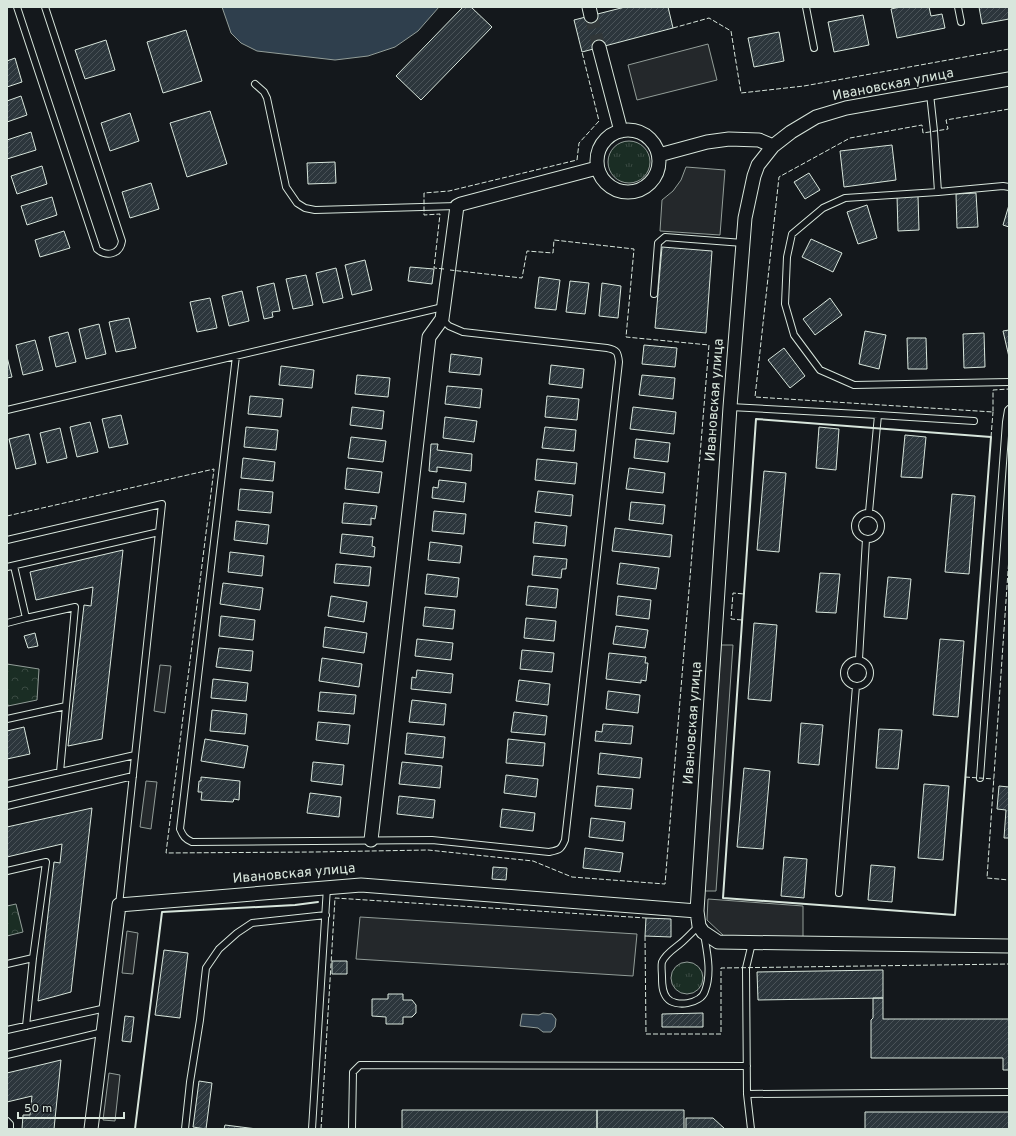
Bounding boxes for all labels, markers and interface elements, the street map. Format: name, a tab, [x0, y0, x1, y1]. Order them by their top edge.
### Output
street label: Ивановская улица	[831, 65, 955, 105]
street label: Ивановская улица	[702, 338, 728, 462]
street label: Ивановская улица	[680, 661, 706, 785]
street label: Ивановская улица	[232, 860, 356, 888]
scale bar	[18, 1094, 124, 1120]
text: 50 m	[24, 1101, 52, 1117]

